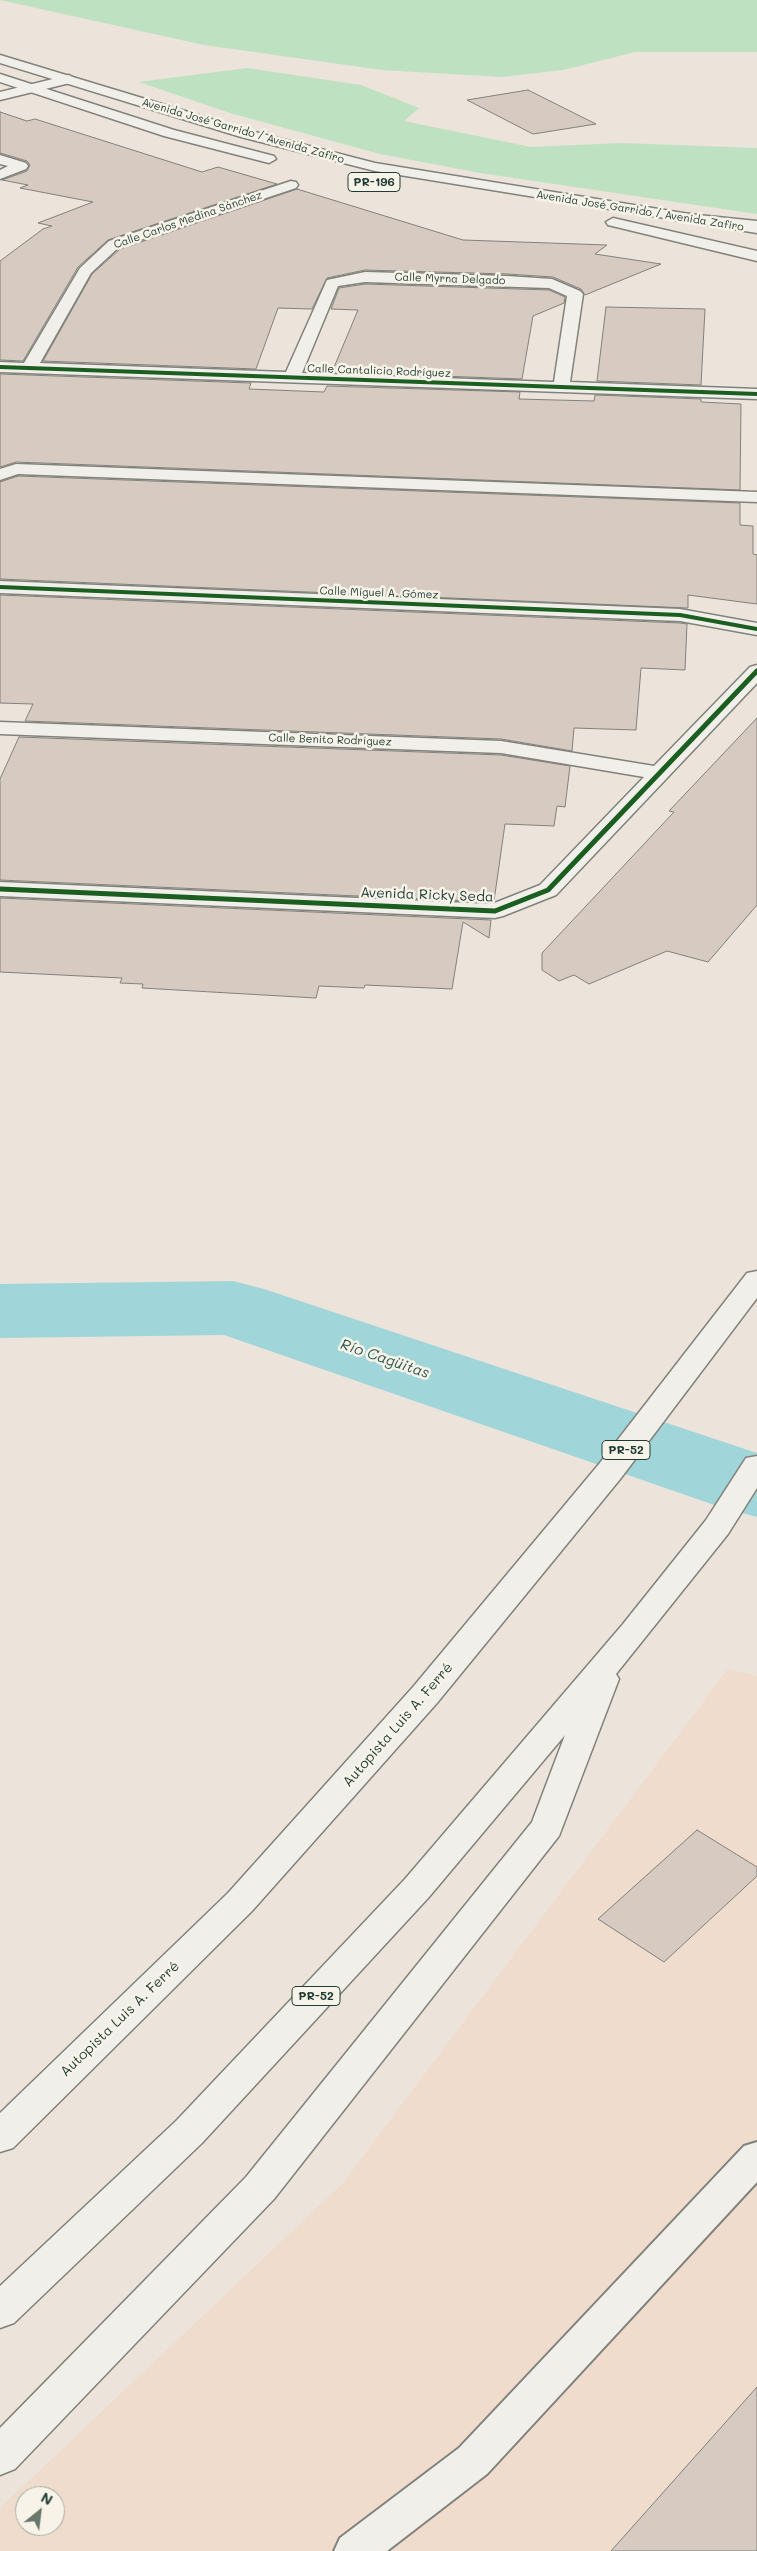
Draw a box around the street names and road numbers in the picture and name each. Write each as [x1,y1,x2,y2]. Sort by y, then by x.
street label: Avenida José Garrido / Avenida Zafiro [140,96,346,166]
road number: PR-196 [348,172,400,192]
street label: Calle Carlos Medina Sánchez [112,188,264,252]
street label: Avenida José Garrido / Avenida Zafiro [535,188,745,234]
street label: Calle Myrna Delgado [394,270,506,288]
street label: Calle Cantalicio Rodríguez [307,362,451,380]
street label: Calle Miguel A. Gómez [319,584,439,602]
street label: Calle Benito Rodríguez [268,731,392,749]
street label: Avenida Ricky Seda [360,884,494,906]
road number: PR-52 [602,1440,650,1460]
street label: Autopista Luis A. Ferré [339,1659,457,1791]
street label: Autopista Luis A. Ferré [57,1958,183,2080]
road number: PR-52 [292,1986,340,2005]

